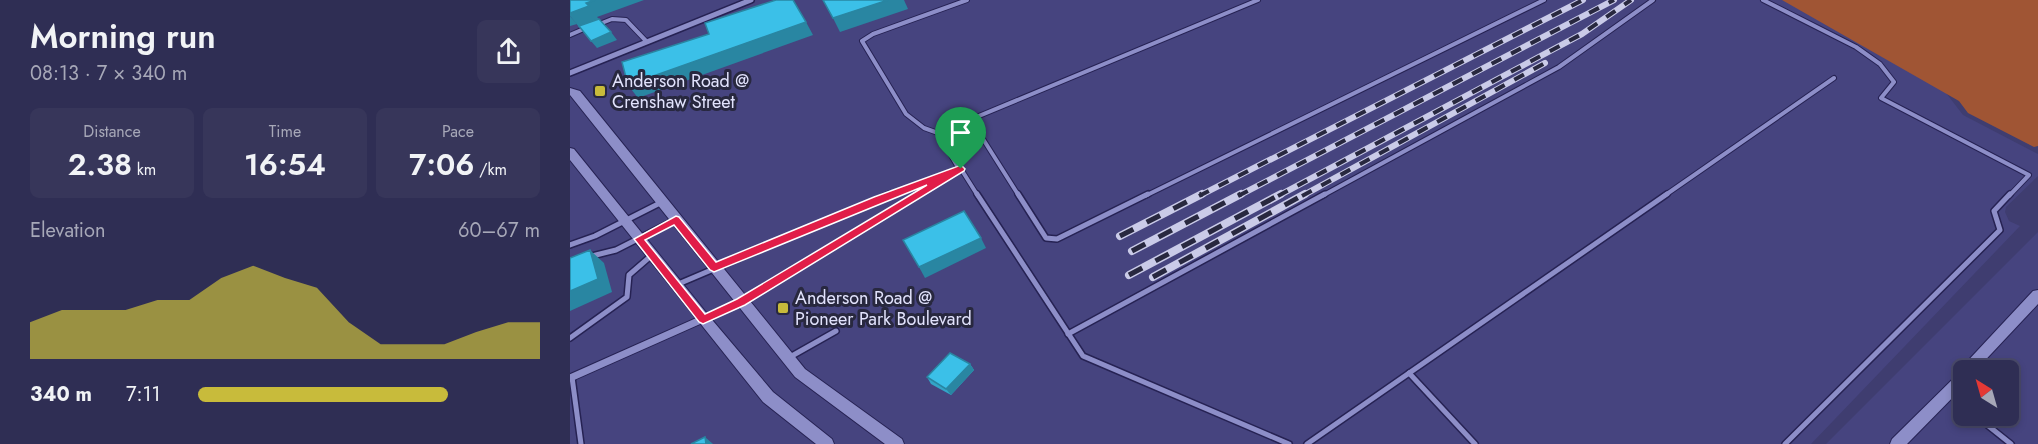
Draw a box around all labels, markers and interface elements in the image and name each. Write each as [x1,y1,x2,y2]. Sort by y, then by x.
text: Morning run [30,13,216,60]
button: share [477,20,540,83]
text: 08:13 · 7 × 340 m [30,59,187,88]
place label: Anderson Road @ Crenshaw Street [612,68,749,115]
marker: Anderson Road @ Crenshaw Street [593,84,607,98]
pin [935,107,986,169]
icon: arrive [944,116,977,149]
text: Distance [83,120,141,143]
text: Time [269,120,301,143]
text: Pace [442,120,474,143]
text: 2.38 [68,143,132,186]
text: 16:54 [244,143,326,186]
text: 7:06 [409,143,474,186]
text: km [132,158,156,181]
text: /km [474,158,507,181]
text: Elevation [30,216,105,245]
text: 60–67 m [458,216,540,245]
place label: Anderson Road @ Pioneer Park Boulevard [795,285,972,332]
marker: Anderson Road @ Pioneer Park Boulevard [776,301,790,315]
north arrow [1953,360,2019,426]
map controls [1953,360,2019,426]
text: 340 m [30,380,92,409]
text: 7:11 [126,380,161,409]

